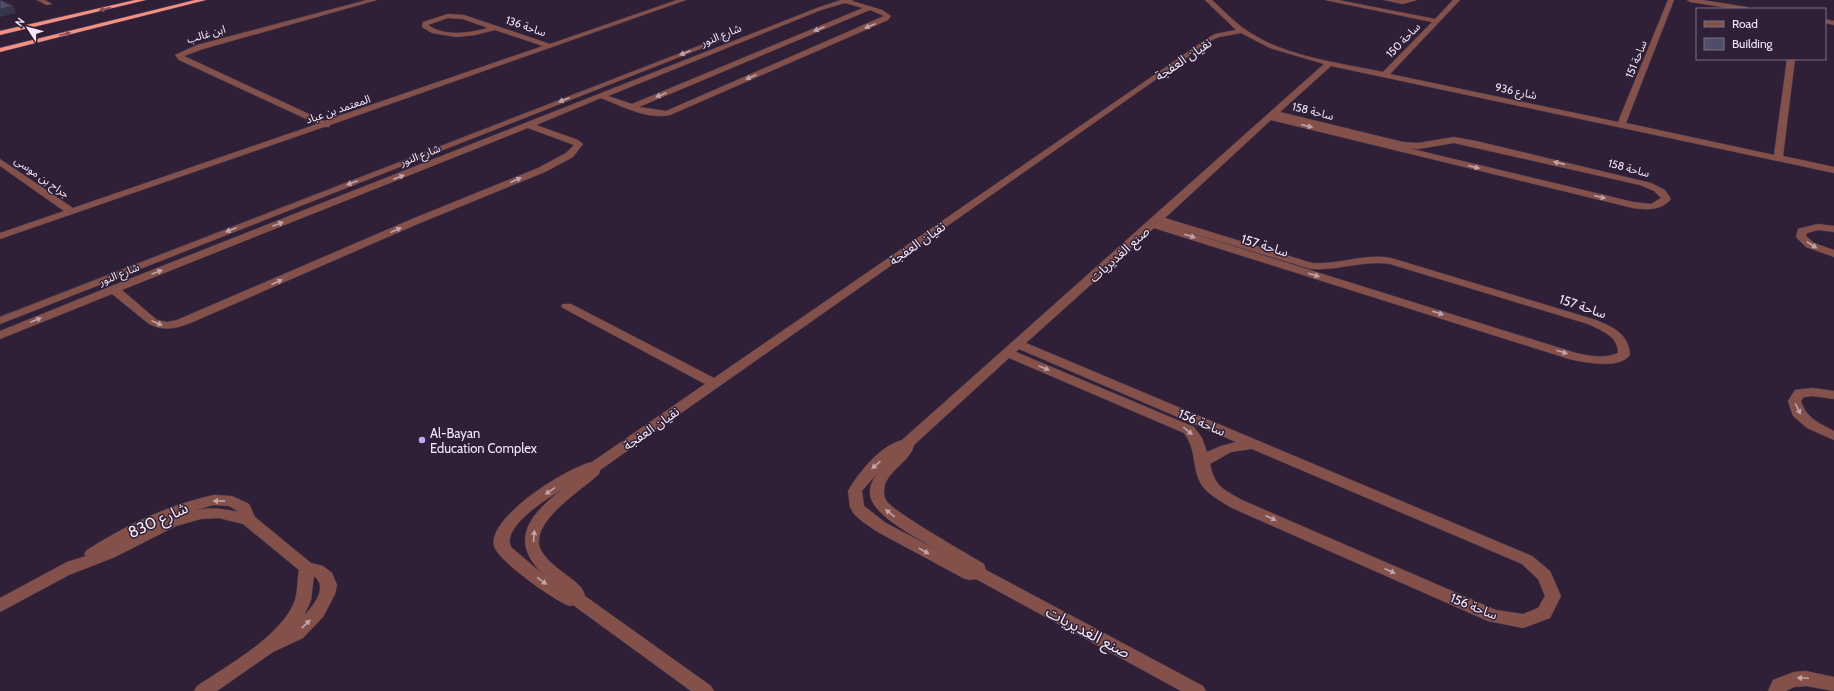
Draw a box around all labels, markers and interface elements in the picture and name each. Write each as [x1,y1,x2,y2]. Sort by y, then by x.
one-way arrow [99,6,111,12]
north arrow [8,8,48,48]
legend [1696,8,1826,60]
street label: ساحة 136 [504,13,548,40]
text: N [12,15,28,29]
text: Road [1732,16,1758,31]
street label: ساحة 150 [1383,19,1423,60]
street label: شارع النور [698,20,744,51]
street label: ابن غالب [185,22,227,46]
one-way arrow [865,23,876,29]
one-way arrow [813,26,825,32]
one-way arrow [59,31,71,37]
street label: نقيان العفجة [1152,34,1215,85]
text: Building [1732,36,1774,51]
street label: ساحة 151 [1622,38,1650,80]
one-way arrow [679,51,691,57]
one-way arrow [745,74,757,81]
street label: شارع 936 [1494,80,1539,103]
street label: المعتمد بن عباد [304,91,372,127]
one-way arrow [655,92,666,98]
one-way arrow [558,98,570,104]
street label: ساحة 158 [1291,99,1336,123]
one-way arrow [1300,124,1313,130]
street label: شارع النور [397,141,443,170]
street label: جراح بن موسى [11,153,73,202]
street label: ساحة 158 [1607,156,1652,180]
one-way arrow [1553,160,1565,166]
one-way arrow [1468,164,1480,170]
one-way arrow [393,173,405,179]
one-way arrow [511,177,522,183]
one-way arrow [345,181,357,187]
one-way arrow [1594,195,1606,201]
street label: نقيان العفجة [886,218,949,269]
one-way arrow [272,221,284,227]
street label: صنع الغديريات [1086,223,1155,287]
one-way arrow [391,227,402,233]
one-way arrow [224,228,236,234]
street label: ساحة 157 [1239,230,1291,260]
one-way arrow [1184,233,1196,239]
one-way arrow [1806,241,1818,248]
street label: شارع النور [96,259,142,290]
one-way arrow [151,269,162,275]
one-way arrow [1308,272,1320,278]
one-way arrow [272,278,284,284]
street label: ساحة 157 [1557,291,1609,321]
one-way arrow [1432,310,1444,316]
one-way arrow [30,317,42,323]
one-way arrow [151,321,163,327]
one-way arrow [1556,349,1568,355]
one-way arrow [1038,365,1049,371]
street label: نقيان العفجة [620,403,683,454]
one-way arrow [1795,403,1801,415]
street label: ساحة 156 [1176,405,1228,439]
place label: Al-Bayan Education Complex [430,425,538,456]
one-way arrow [1183,427,1194,436]
marker: Al-Bayan Education Complex [417,435,427,445]
one-way arrow [871,461,881,470]
one-way arrow [545,487,555,495]
street label: شارع 830 [125,498,192,545]
one-way arrow [212,498,225,504]
one-way arrow [885,508,896,517]
one-way arrow [1265,516,1277,522]
one-way arrow [530,530,537,542]
one-way arrow [918,547,930,554]
one-way arrow [1384,568,1396,574]
one-way arrow [537,577,547,585]
street label: ساحة 156 [1448,589,1500,623]
street label: صنع الغديريات [1041,602,1133,665]
one-way arrow [301,619,311,629]
one-way arrow [1797,675,1809,682]

